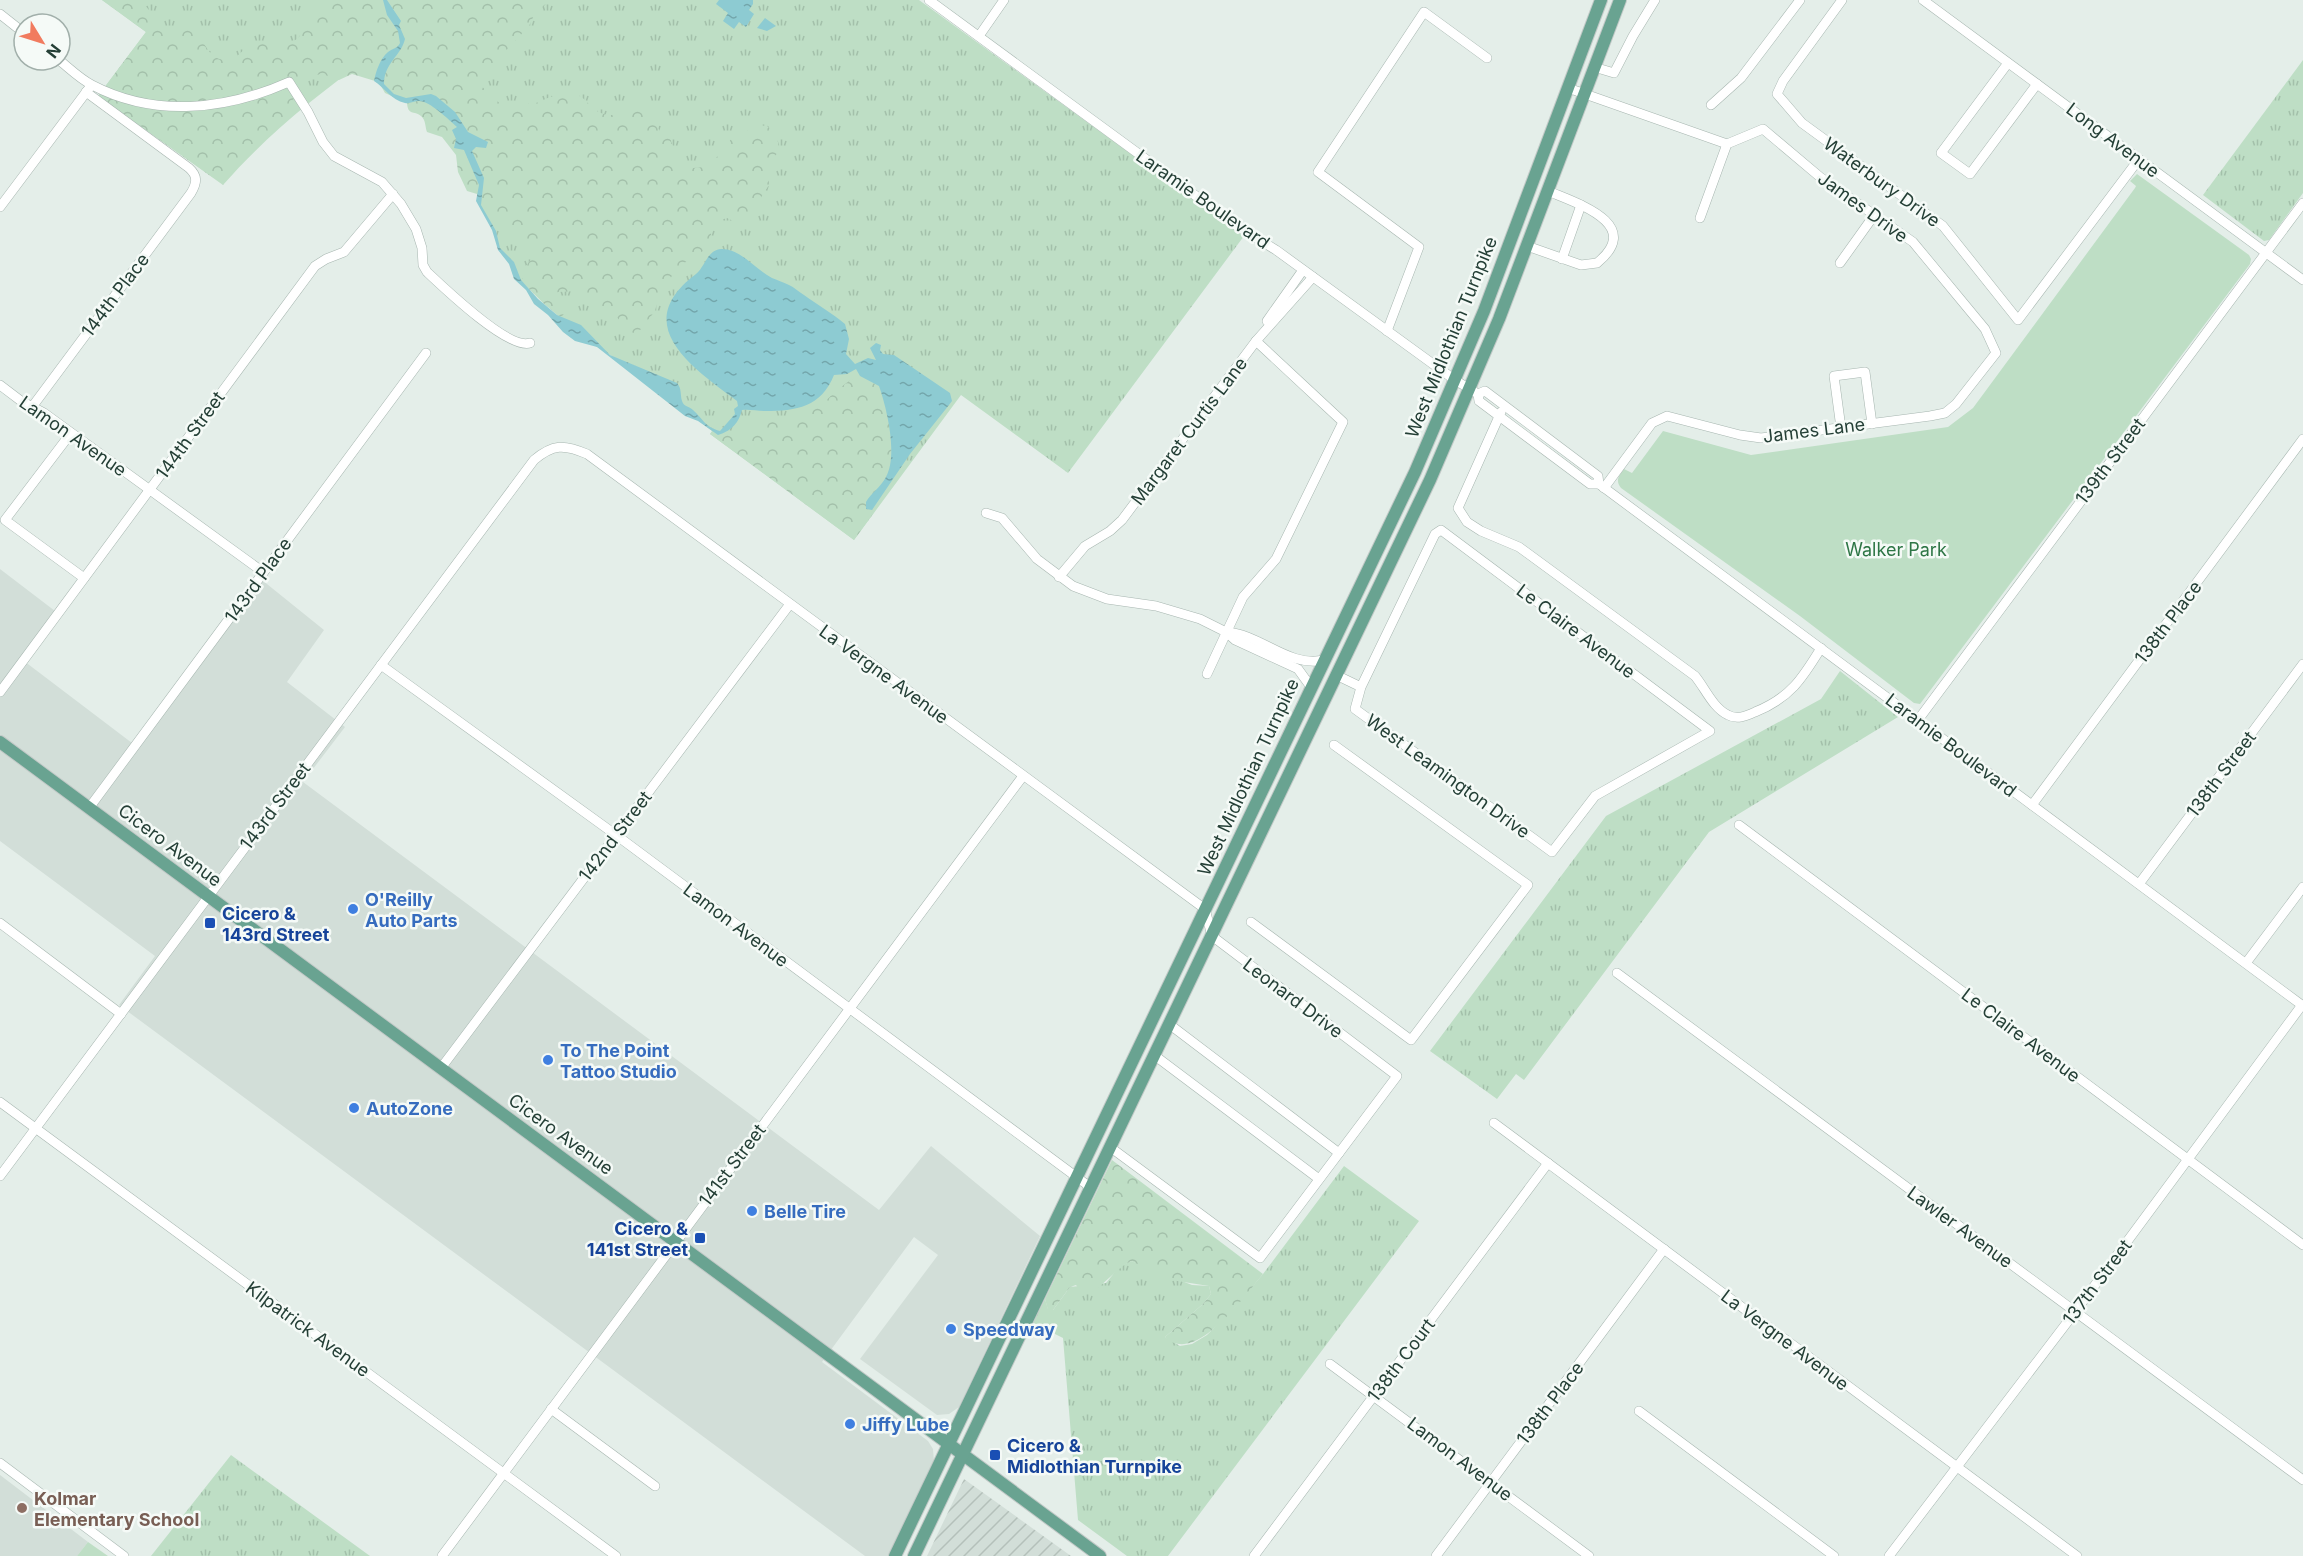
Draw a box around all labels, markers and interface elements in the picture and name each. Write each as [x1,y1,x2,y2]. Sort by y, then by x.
north arrow [12,12,72,72]
text: N [42,40,65,62]
street label: Long Avenue [2062,98,2164,182]
street label: Waterbury Drive [1820,133,1944,231]
street label: Laramie Boulevard [1132,145,1274,253]
street label: James Drive [1814,167,1912,247]
street label: West Midlothian Turnpike [1401,233,1501,441]
street label: 144th Place [77,249,153,341]
street label: Margaret Curtis Lane [1127,353,1251,509]
street label: 144th Street [151,387,229,483]
street label: Lamon Avenue [15,391,131,481]
street label: James Lane [1762,413,1866,447]
street label: 139th Street [2071,414,2149,508]
street label: 143rd Place [220,534,296,626]
park label: Walker Park [1845,539,1947,560]
street label: 138th Place [2130,577,2206,667]
street label: Le Claire Avenue [1513,580,1639,682]
street label: La Vergne Avenue [815,620,953,728]
street label: West Midlothian Turnpike [1193,675,1303,879]
street label: Laramie Boulevard [1882,689,2020,801]
street label: West Leamington Drive [1362,709,1534,843]
street label: 138th Street [2182,727,2260,821]
street label: 143rd Street [235,758,315,854]
street label: 142nd Street [574,787,656,885]
street label: Cicero Avenue [114,799,226,891]
street label: Lamon Avenue [679,879,793,971]
place label: O'Reilly Auto Parts [365,889,457,931]
marker: O'Reilly Auto Parts [346,902,360,916]
place label: Cicero & 143rd Street [222,903,330,945]
marker: Cicero & 143rd Street [203,916,217,930]
street label: Leonard Drive [1239,954,1347,1042]
street label: Le Claire Avenue [1958,984,2084,1086]
place label: To The Point Tattoo Studio [560,1040,677,1082]
marker: To The Point Tattoo Studio [541,1053,555,1067]
street label: Cicero Avenue [505,1089,617,1179]
place label: AutoZone [366,1098,453,1119]
marker: AutoZone [347,1101,361,1115]
street label: 141st Street [694,1120,770,1210]
street label: Lawler Avenue [1903,1182,2017,1272]
place label: Belle Tire [764,1201,846,1222]
marker: Belle Tire [745,1204,759,1218]
place label: Cicero & 141st Street [587,1218,688,1260]
marker: Cicero & 141st Street [693,1231,707,1245]
street label: 137th Street [2058,1235,2136,1329]
street label: Kilpatrick Avenue [242,1277,374,1381]
street label: La Vergne Avenue [1717,1285,1853,1395]
street label: 138th Court [1363,1314,1439,1406]
place label: Speedway [963,1319,1055,1340]
marker: Speedway [944,1322,958,1336]
street label: 138th Place [1512,1358,1588,1448]
street label: Lamon Avenue [1403,1413,1517,1505]
place label: Jiffy Lube [862,1414,950,1435]
marker: Jiffy Lube [843,1417,857,1431]
place label: Cicero & Midlothian Turnpike [1007,1435,1182,1477]
marker: Cicero & Midlothian Turnpike [988,1448,1002,1462]
place label: Kolmar Elementary School [34,1488,199,1530]
marker: Kolmar Elementary School [15,1501,29,1515]

